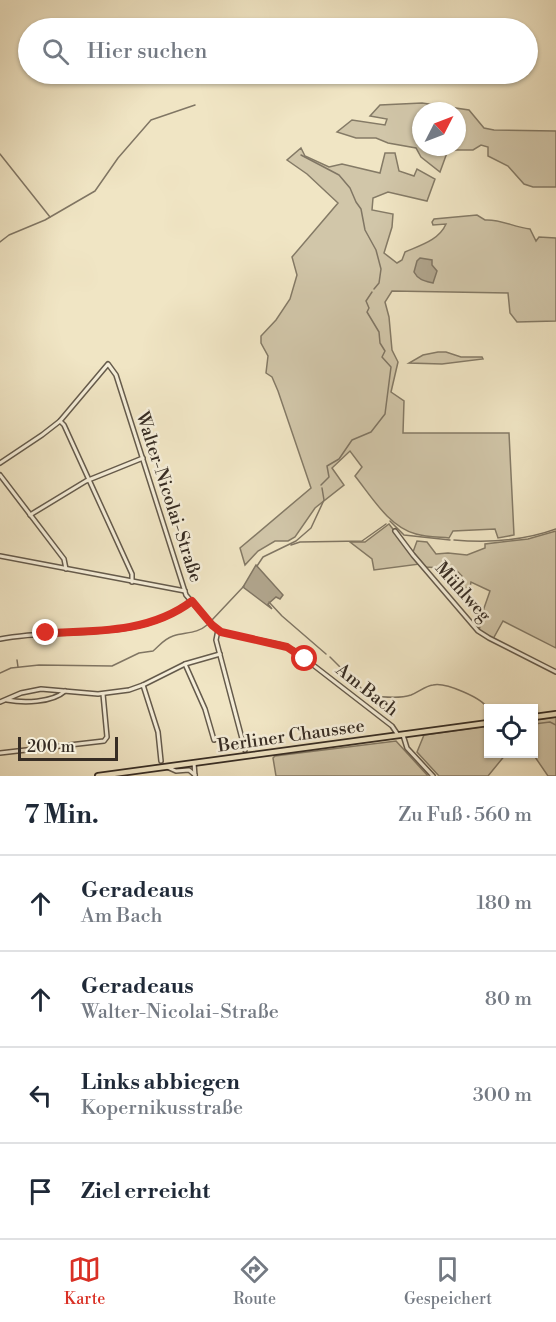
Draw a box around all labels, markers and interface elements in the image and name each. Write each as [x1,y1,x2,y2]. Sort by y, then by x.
search box [18,18,538,84]
icon: search [39,35,72,68]
text: Hier suchen [87,38,207,65]
north arrow [412,102,466,156]
street label: Walter-Nicolai-Straße [130,408,207,585]
street label: Mühlweg [430,557,496,627]
route end [32,619,58,645]
route start [291,645,317,671]
street label: Am Bach [330,658,403,722]
map controls [484,704,538,758]
button: locate [484,704,538,758]
street label: Berliner Chaussee [215,714,366,758]
scale bar [18,734,118,762]
text: 200 m [27,737,75,757]
text: 7 Min. [24,799,99,831]
text: Zu Fuß · 560 m [398,803,532,828]
text: Geradeaus [81,877,194,904]
icon: ahead [24,887,57,920]
text: 180 m [477,891,532,916]
text: Am Bach [81,904,162,929]
text: Geradeaus [81,973,194,1000]
icon: ahead [24,983,57,1016]
text: 80 m [485,987,532,1012]
text: Walter-Nicolai-Straße [81,1000,279,1025]
text: Links abbiegen [81,1069,240,1096]
icon: left [24,1079,57,1112]
text: 300 m [473,1083,532,1108]
text: Kopernikusstraße [81,1096,243,1121]
icon: arrive [24,1175,57,1208]
text: Ziel erreicht [81,1178,210,1205]
tab: Karte [64,1253,105,1309]
tab: Route [233,1253,276,1309]
tab: Gespeichert [404,1253,492,1309]

